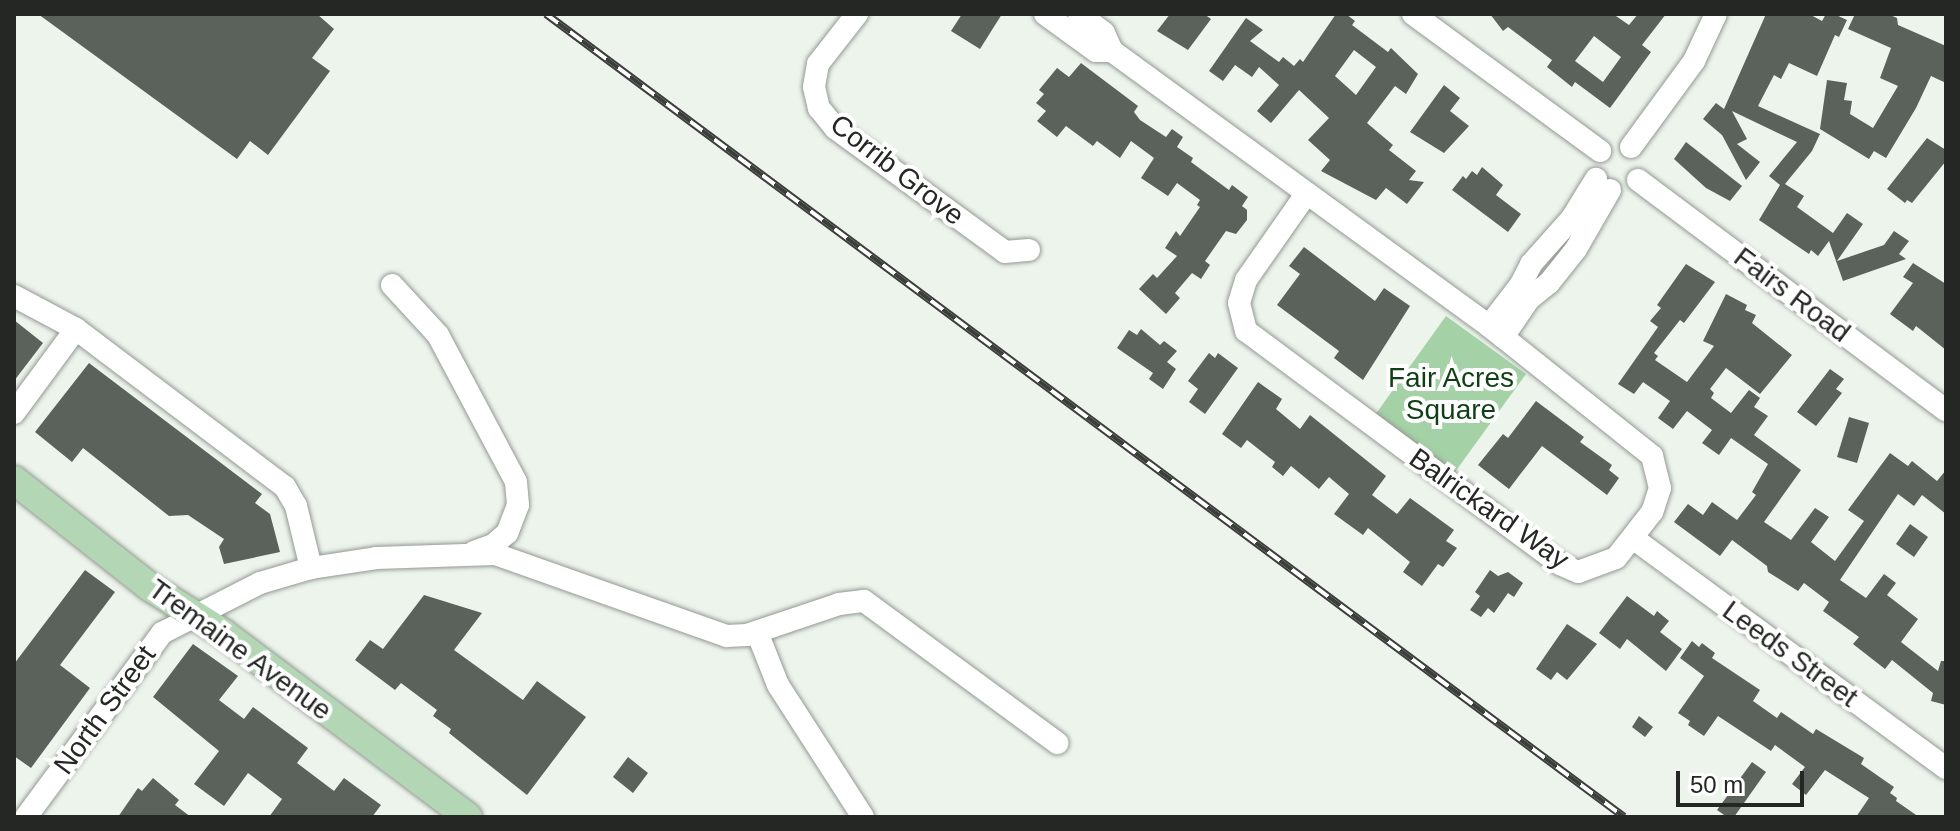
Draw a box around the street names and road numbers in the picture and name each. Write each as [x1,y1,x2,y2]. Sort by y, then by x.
street label: Corrib Grove [824,107,970,233]
street label: Fairs Road [1727,240,1857,350]
street label: Balrickard Way [1403,442,1575,576]
street label: Tremaine Avenue [141,572,339,728]
street label: Leeds Street [1716,594,1864,714]
street label: North Street [47,639,163,781]

